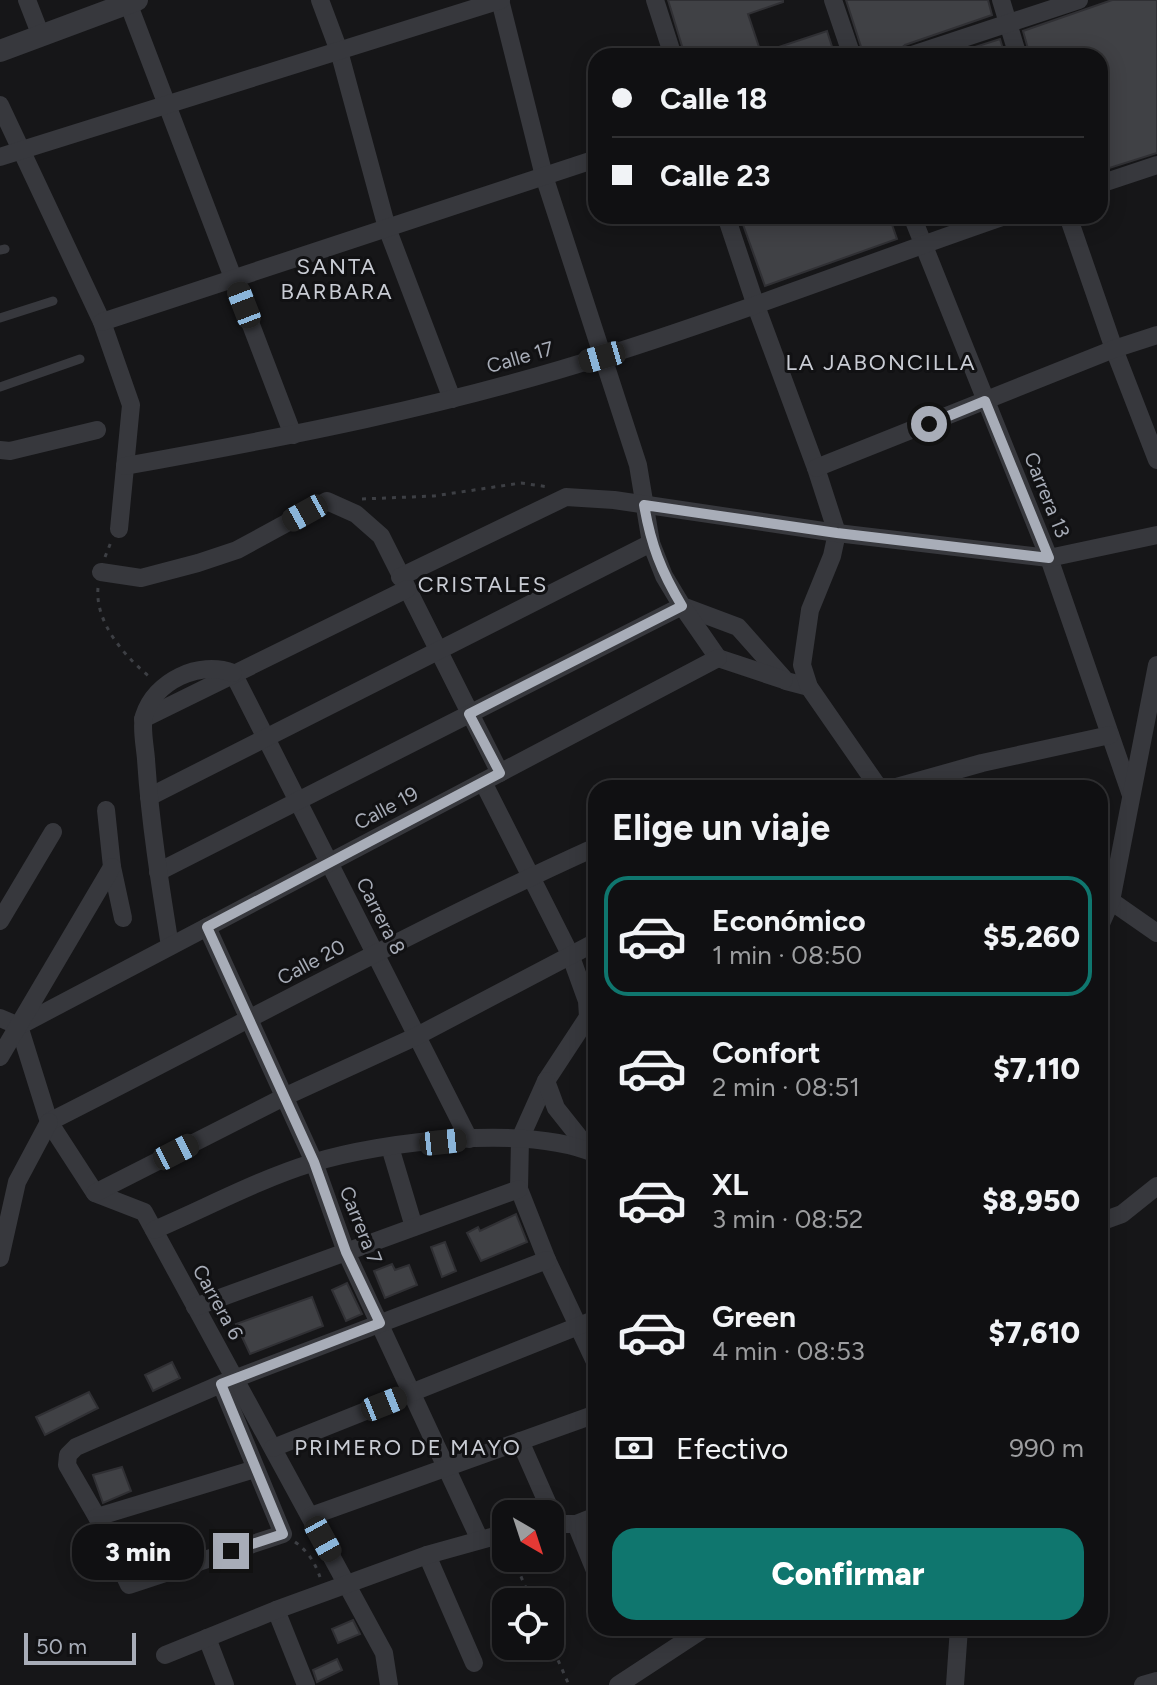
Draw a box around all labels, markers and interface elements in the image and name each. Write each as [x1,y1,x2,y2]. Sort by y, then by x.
text: Calle 18 [660,80,767,117]
text: Calle 23 [660,157,770,194]
district label: SANTA BARBARA [280,253,394,305]
car [224,278,264,332]
street label: Calle 17 [484,336,556,378]
car [576,339,628,375]
district label: LA JABONCILLA [785,349,977,376]
route start [911,406,947,442]
street label: Carrera 13 [1019,449,1075,541]
car [278,491,332,535]
district label: CRISTALES [418,571,548,598]
street label: Calle 19 [350,781,422,835]
text: Elige un viaje [612,806,830,849]
street label: Carrera 8 [351,873,411,959]
icon: car [616,900,688,972]
text: Económico [712,902,866,939]
text: $5,260 [983,918,1080,955]
street label: Calle 20 [273,934,349,990]
text: 1 min · 08:50 [712,939,862,971]
icon: car [616,1032,688,1104]
text: Confort [712,1034,821,1071]
text: $7,110 [993,1050,1080,1087]
text: 2 min · 08:51 [712,1071,860,1103]
car [418,1128,468,1156]
car [149,1130,203,1174]
icon: car [616,1164,688,1236]
text: XL [712,1166,748,1203]
text: $8,950 [982,1182,1080,1219]
street label: Carrera 7 [335,1183,388,1268]
text: 3 min · 08:52 [712,1203,863,1235]
street label: Carrera 6 [188,1260,248,1344]
icon: car [616,1296,688,1368]
text: Green [712,1298,796,1335]
text: $7,610 [989,1314,1080,1351]
text: 4 min · 08:53 [712,1335,865,1367]
car [357,1384,411,1424]
icon: cash [612,1426,656,1470]
text: Efectivo [676,1430,788,1467]
text: 990 m [1009,1432,1084,1464]
district label: PRIMERO DE MAYO [294,1434,522,1461]
north arrow [492,1500,564,1572]
map controls [492,1500,564,1660]
car [301,1512,345,1566]
callout: 3 min [71,1523,203,1579]
button: Confirmar [612,1528,1084,1620]
route end [213,1533,249,1569]
text: 3 min [105,1536,171,1568]
button: locate [492,1588,564,1660]
scale bar [24,1629,136,1665]
text: 50 m [36,1633,87,1660]

